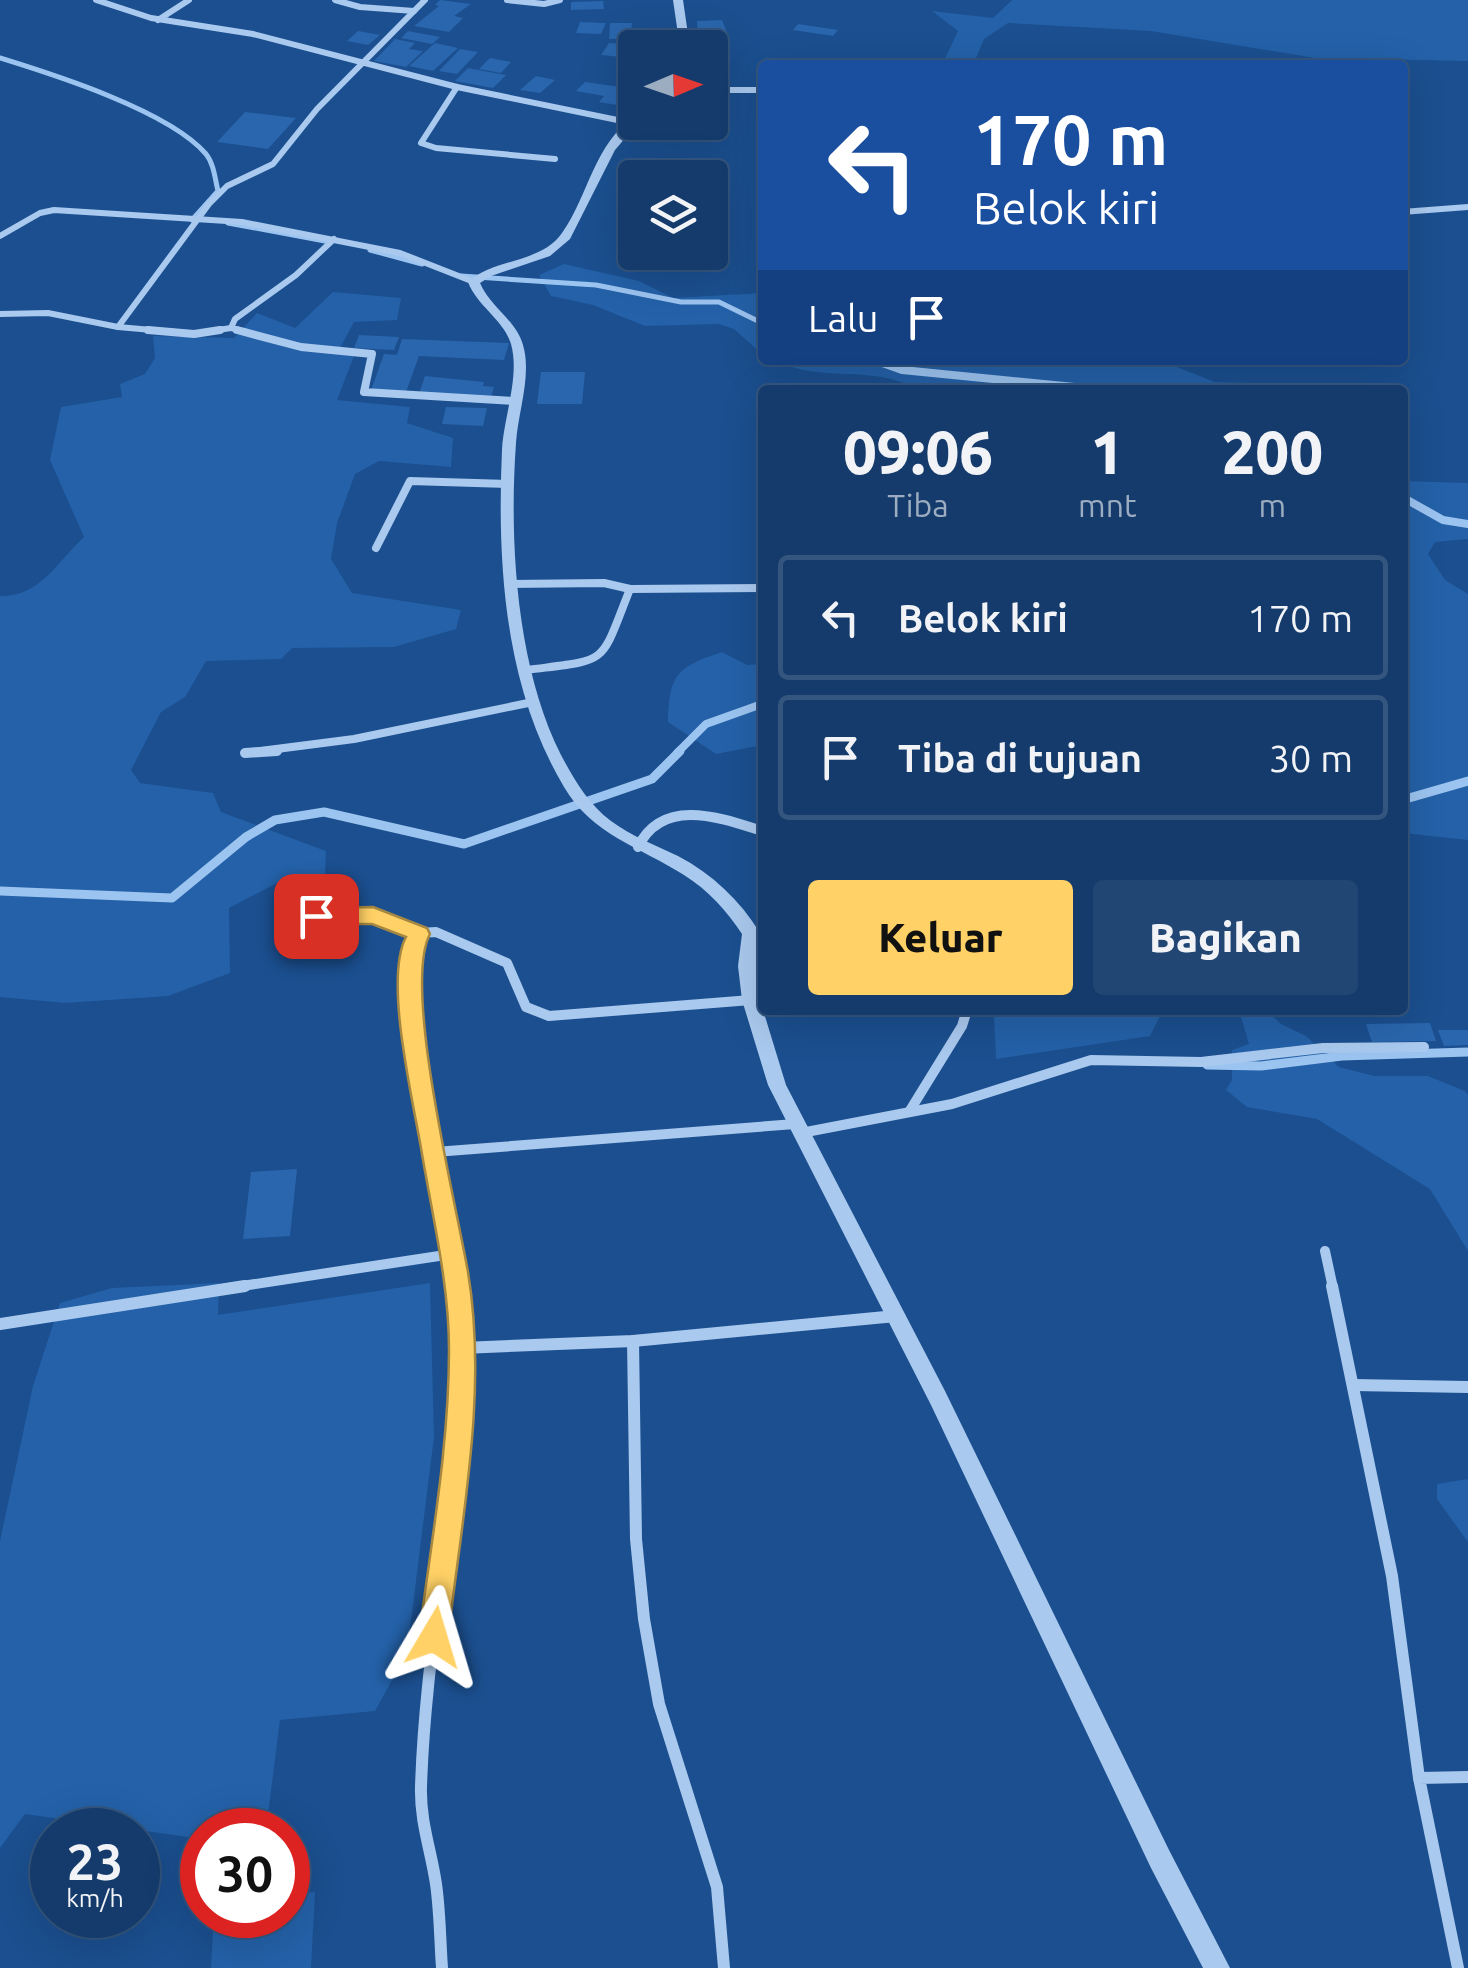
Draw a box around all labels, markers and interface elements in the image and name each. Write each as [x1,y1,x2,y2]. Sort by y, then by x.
north arrow [618,30,728,140]
map controls [618,30,728,270]
icon: left [808,100,938,230]
text: 170 m [973,100,1168,178]
button: layers [618,160,728,270]
text: Belok kiri [973,182,1159,233]
icon: arrive [899,290,954,345]
text: Lalu [808,297,879,339]
text: 09:06 [843,418,993,485]
text: 1 [1090,418,1124,485]
text: 200 [1222,418,1323,485]
text: Tiba [887,487,949,523]
text: mnt [1078,487,1137,523]
text: m [1258,487,1286,523]
icon: left [813,590,868,645]
text: Belok kiri [898,597,1068,639]
text: 170 m [1247,597,1353,639]
icon: arrive [813,730,868,785]
text: Tiba di tujuan [898,737,1142,779]
text: 30 m [1269,737,1353,779]
pin [274,874,359,959]
button: Keluar [808,880,1073,995]
button: Bagikan [1093,880,1358,995]
icon: arrive [289,889,344,944]
position arrow [382,1585,486,1689]
speed limit sign: 30 [180,1808,310,1938]
text: 23 [67,1833,123,1889]
text: km/h [66,1884,124,1912]

